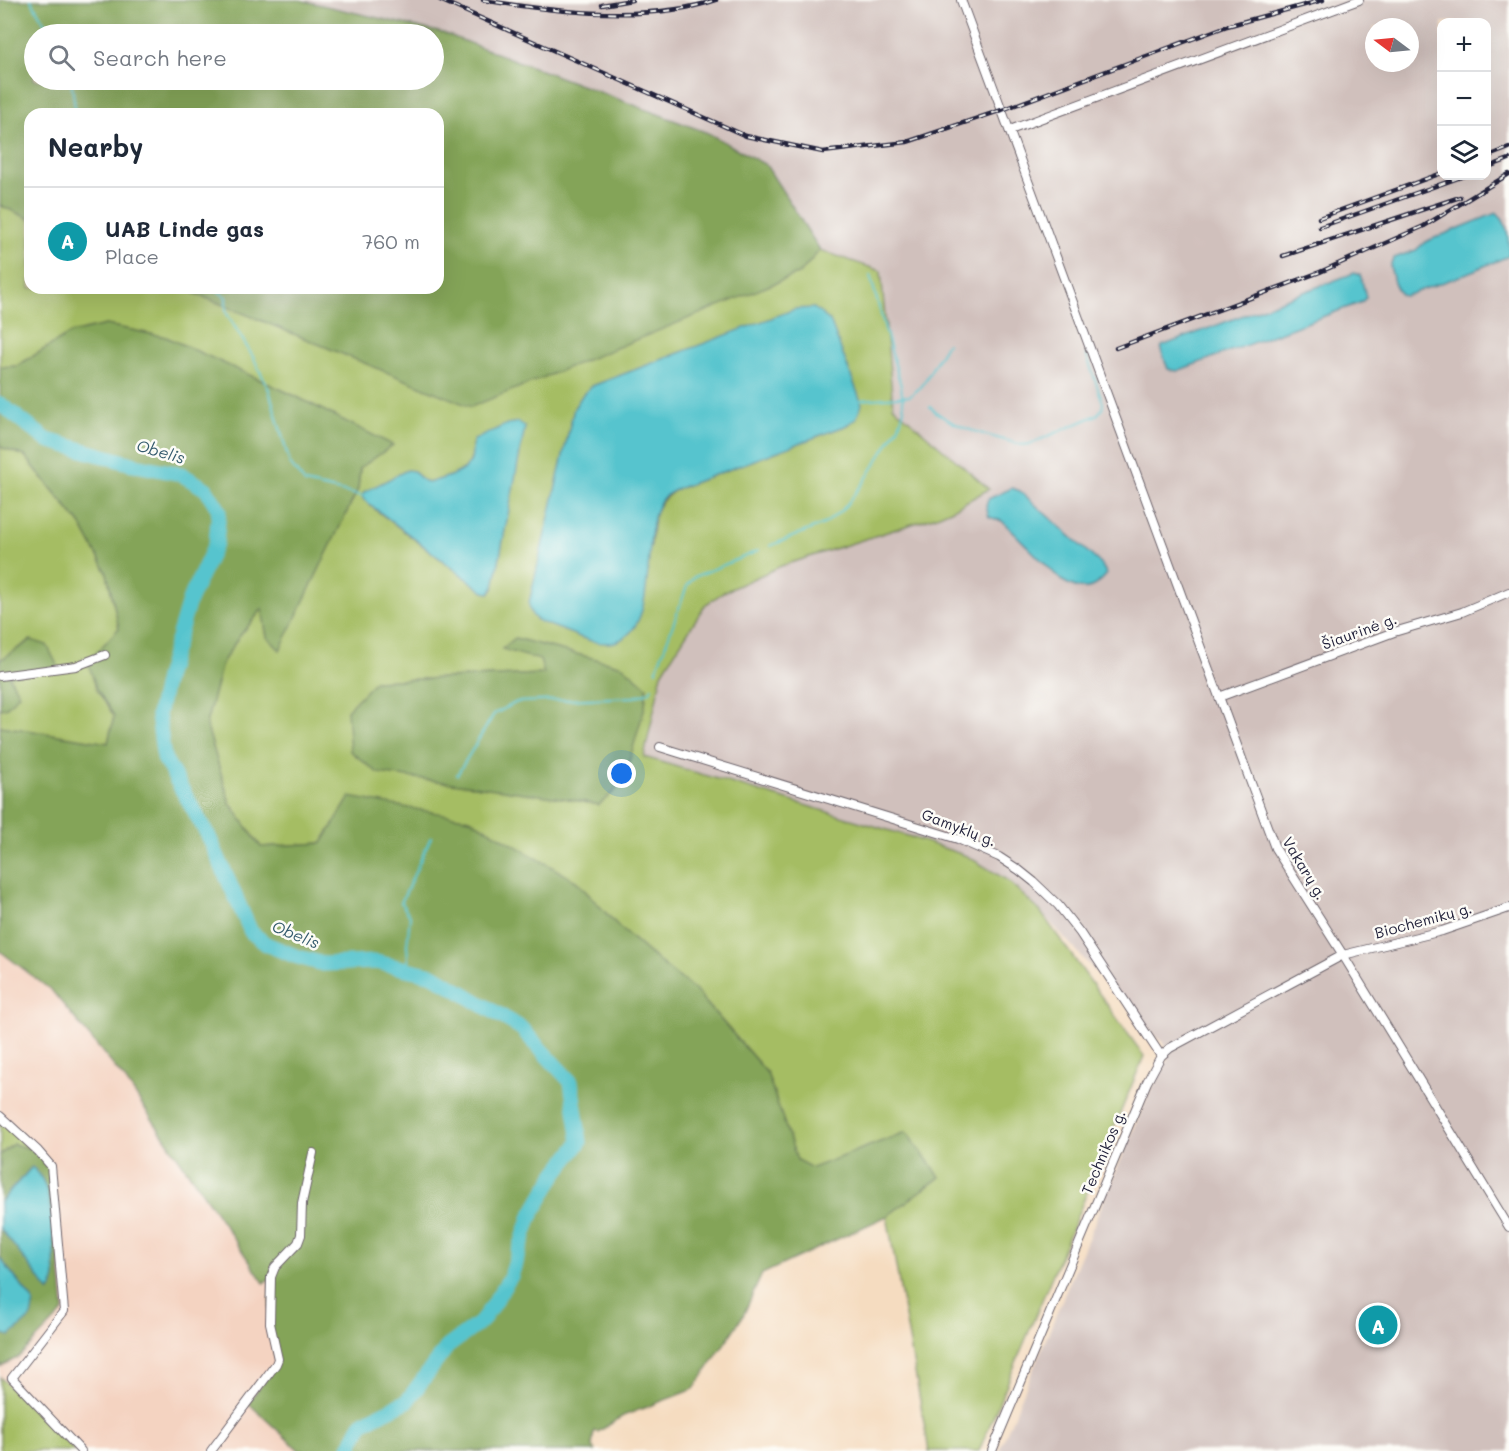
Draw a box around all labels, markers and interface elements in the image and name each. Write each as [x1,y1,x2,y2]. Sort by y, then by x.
north arrow [1365,18,1419,72]
map controls [1437,18,1491,180]
button: + [1437,18,1491,72]
search box [24,24,444,90]
icon: search [45,41,78,74]
text: Search here [93,43,227,72]
button: − [1437,72,1491,126]
button: layers [1437,126,1491,180]
text: Nearby [48,130,143,164]
text: UAB Linde gas [105,214,264,243]
text: A [61,228,74,254]
text: 760 m [362,228,420,254]
text: Place [105,243,159,269]
water label: Obelis [134,434,188,468]
street label: Šiaurinė g. [1319,608,1399,654]
your location [607,759,636,788]
street label: Gamyklų g. [919,804,999,850]
street label: Vakarų g. [1278,833,1332,903]
street label: Biochemikų g. [1372,897,1474,943]
water label: Obelis [269,915,323,953]
street label: Technikos g. [1076,1107,1130,1197]
pin: A [1358,1302,1398,1348]

